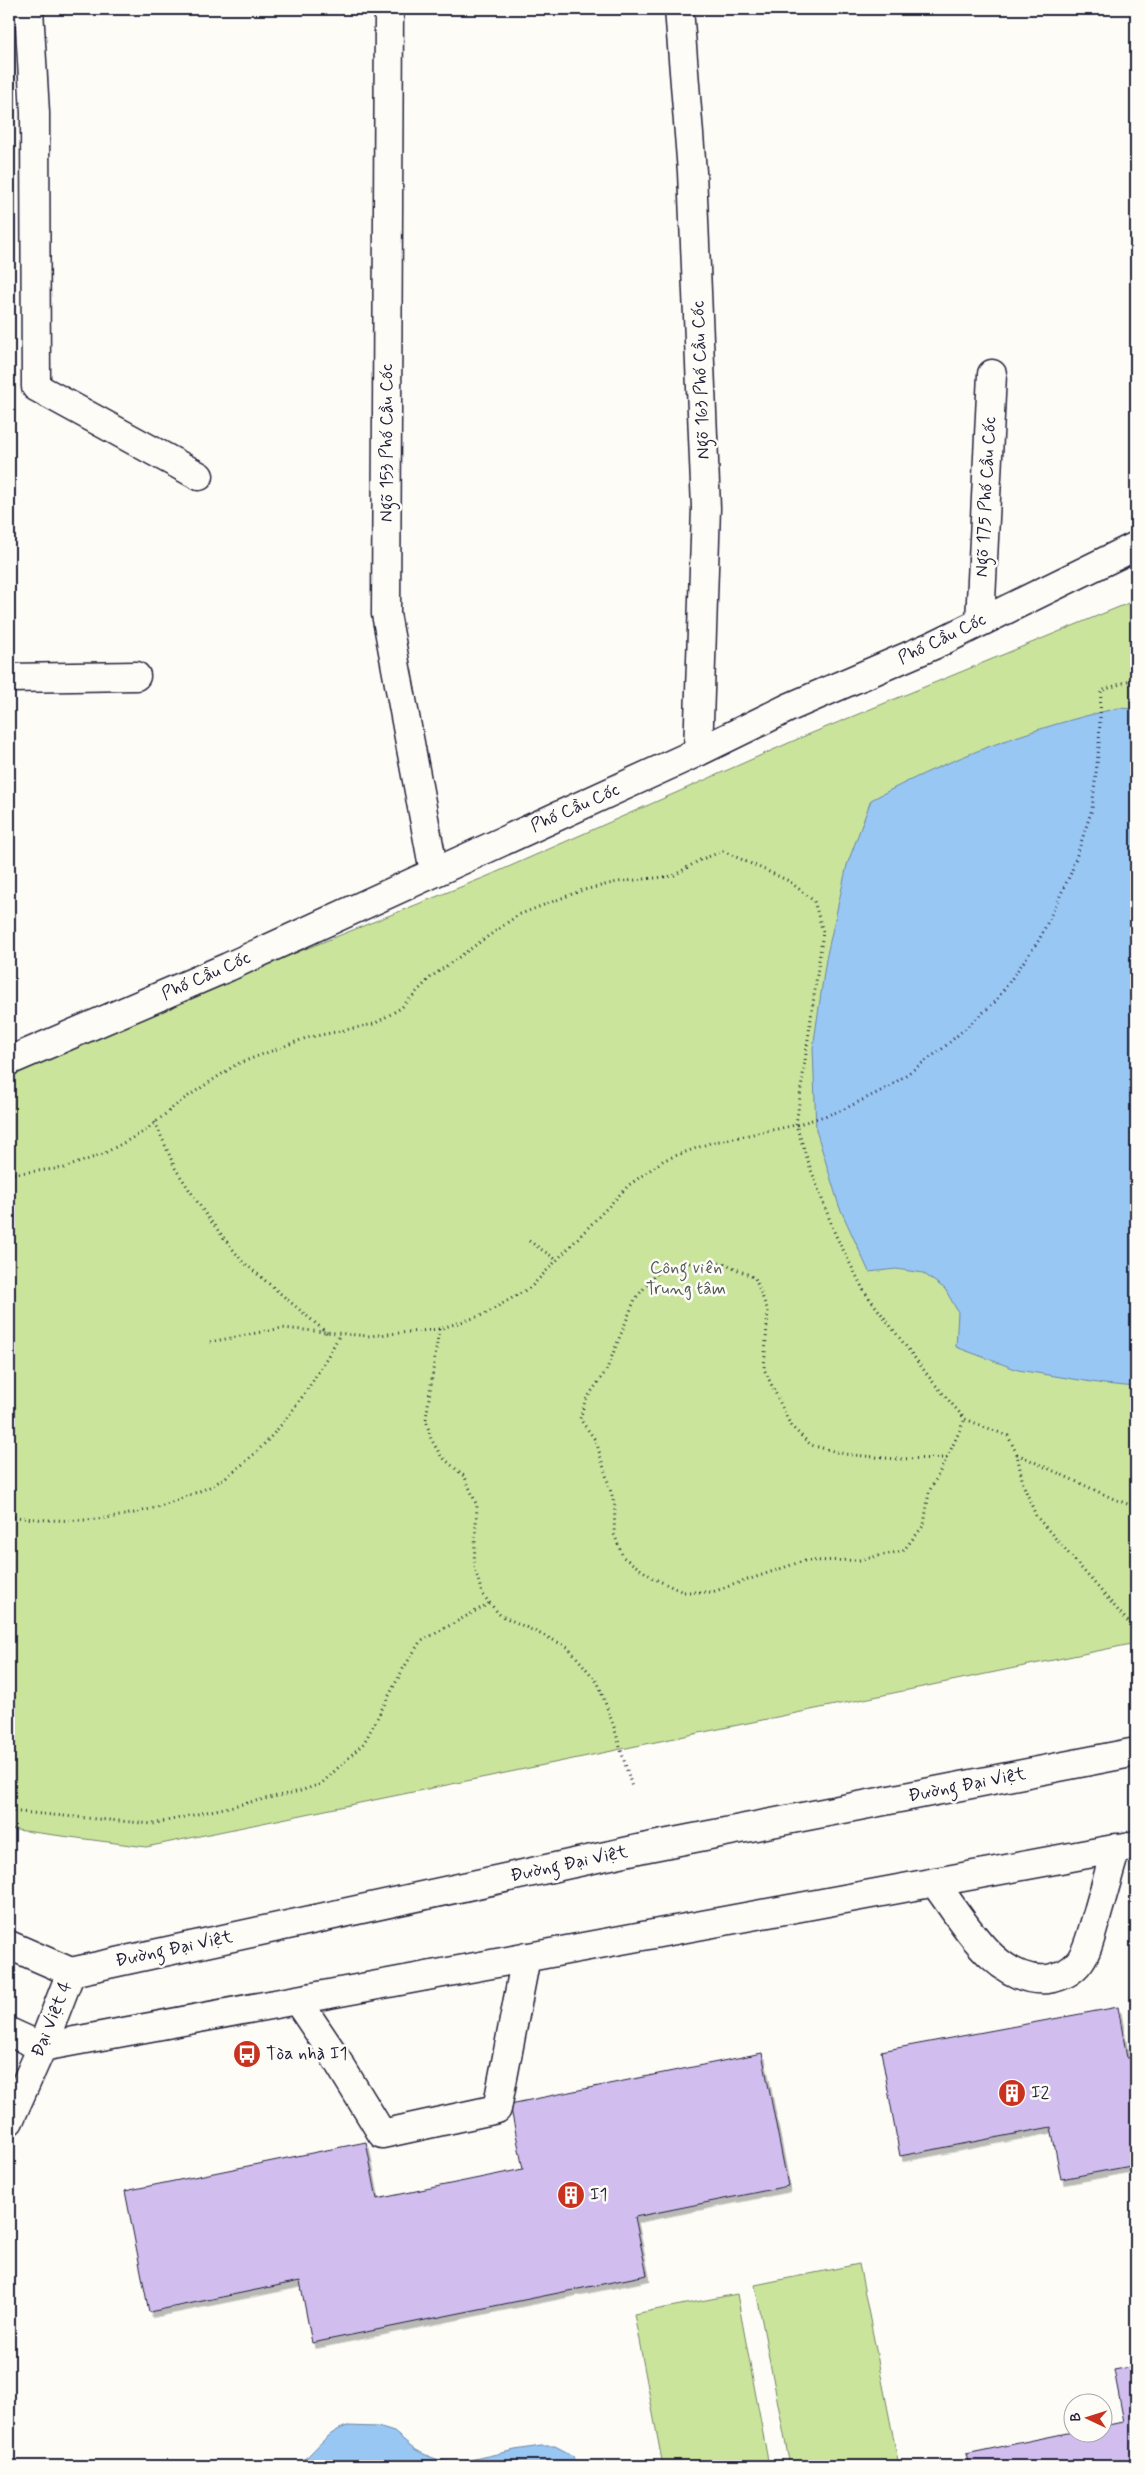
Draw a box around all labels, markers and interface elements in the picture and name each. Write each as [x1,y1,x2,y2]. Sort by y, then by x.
street label: Ngõ 163 Phố Cầu Cốc [686,300,718,460]
street label: Ngõ 153 Phố Cầu Cốc [375,364,401,522]
street label: Ngõ 175 Phố Cầu Cốc [970,416,1004,578]
street label: Phố Cầu Cốc [894,607,990,671]
street label: Phố Cầu Cốc [527,778,623,838]
street label: Phố Cầu Cốc [158,946,254,1006]
park label: Công viên Trung tâm [646,1256,726,1301]
street label: Đường Đại Việt [906,1762,1029,1810]
street label: Đường Đại Việt [508,1840,631,1890]
street label: Đường Đại Việt [113,1925,236,1975]
street label: Đại Việt 4 [26,1977,78,2061]
bus stop icon: Tòa nhà I1 [232,2039,262,2069]
place label: Tòa nhà I1 [266,2042,348,2066]
building icon: I2 [997,2078,1027,2108]
place label: I2 [1031,2081,1049,2105]
building icon: I1 [556,2180,586,2210]
place label: I1 [590,2183,608,2207]
north arrow [1062,2392,1112,2442]
text: B [1067,2412,1085,2422]

